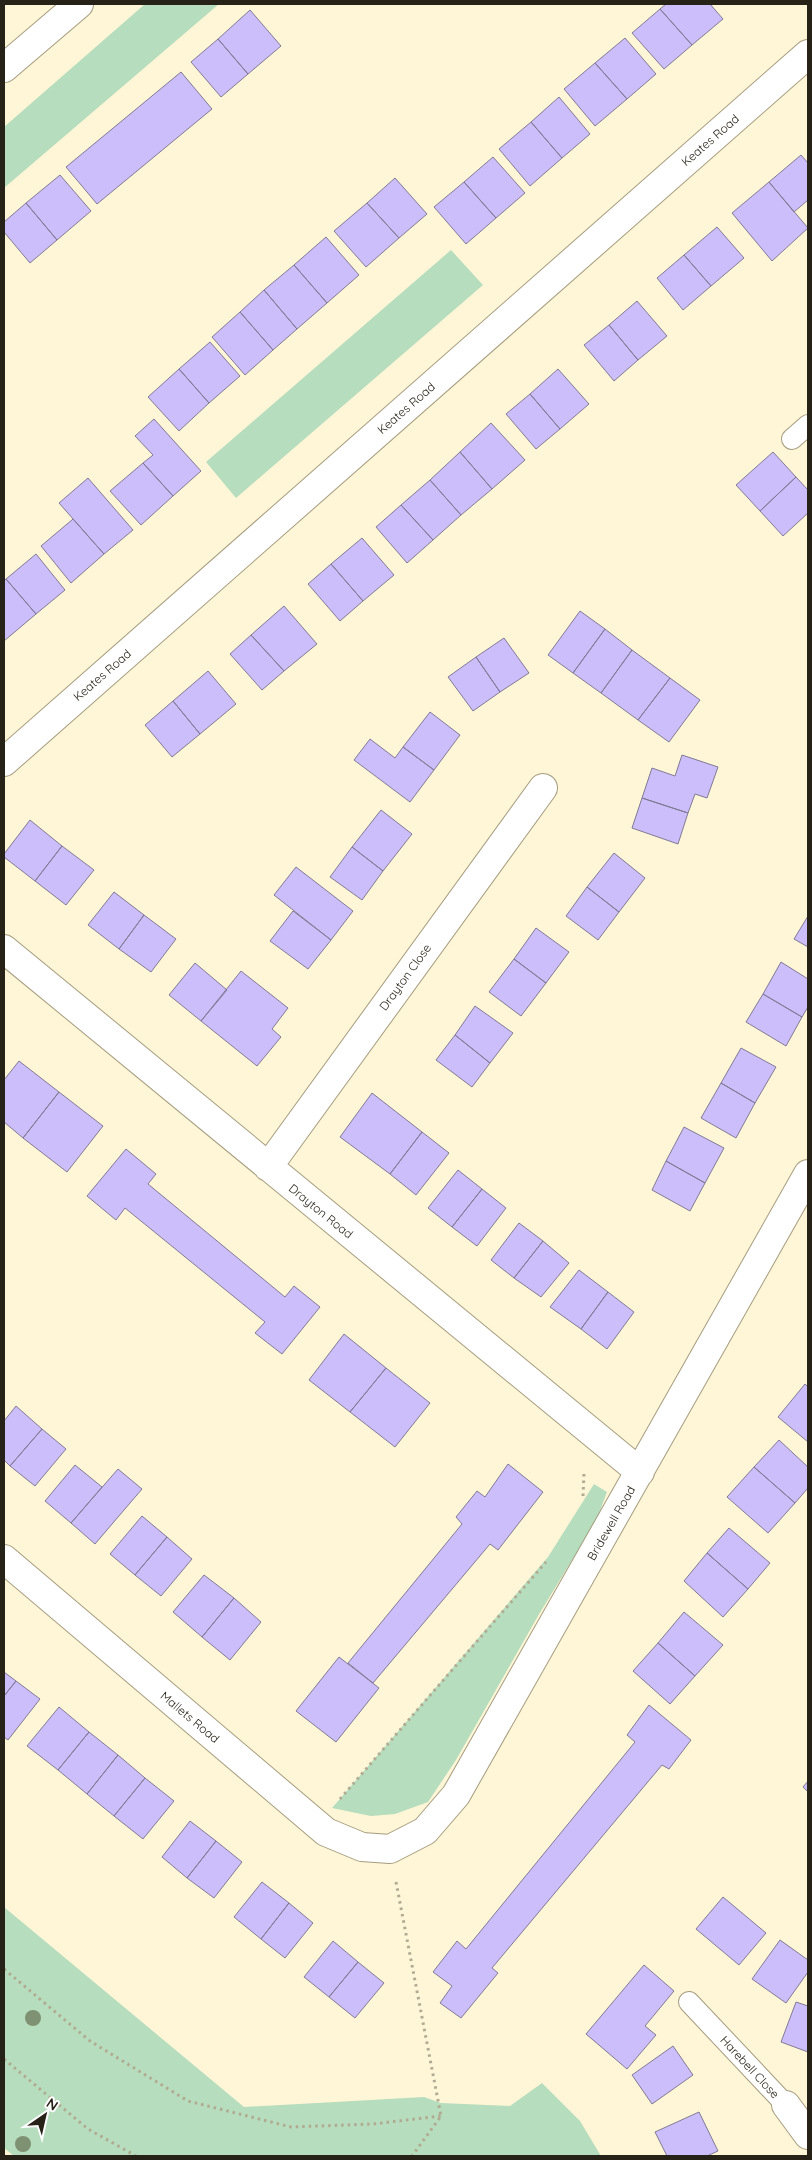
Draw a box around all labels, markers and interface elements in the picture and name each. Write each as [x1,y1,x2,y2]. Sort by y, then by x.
street label: Keates Road [678,111,742,169]
street label: Keates Road [374,379,438,437]
street label: Keates Road [70,646,134,704]
street label: Drayton Close [376,941,434,1013]
street label: Drayton Road [286,1180,356,1242]
street label: Bridewell Road [584,1483,638,1563]
street label: Mallets Road [157,1688,223,1746]
street label: Harebell Close [717,2033,783,2102]
north arrow [20,2090,70,2140]
text: N [43,2094,62,2115]

